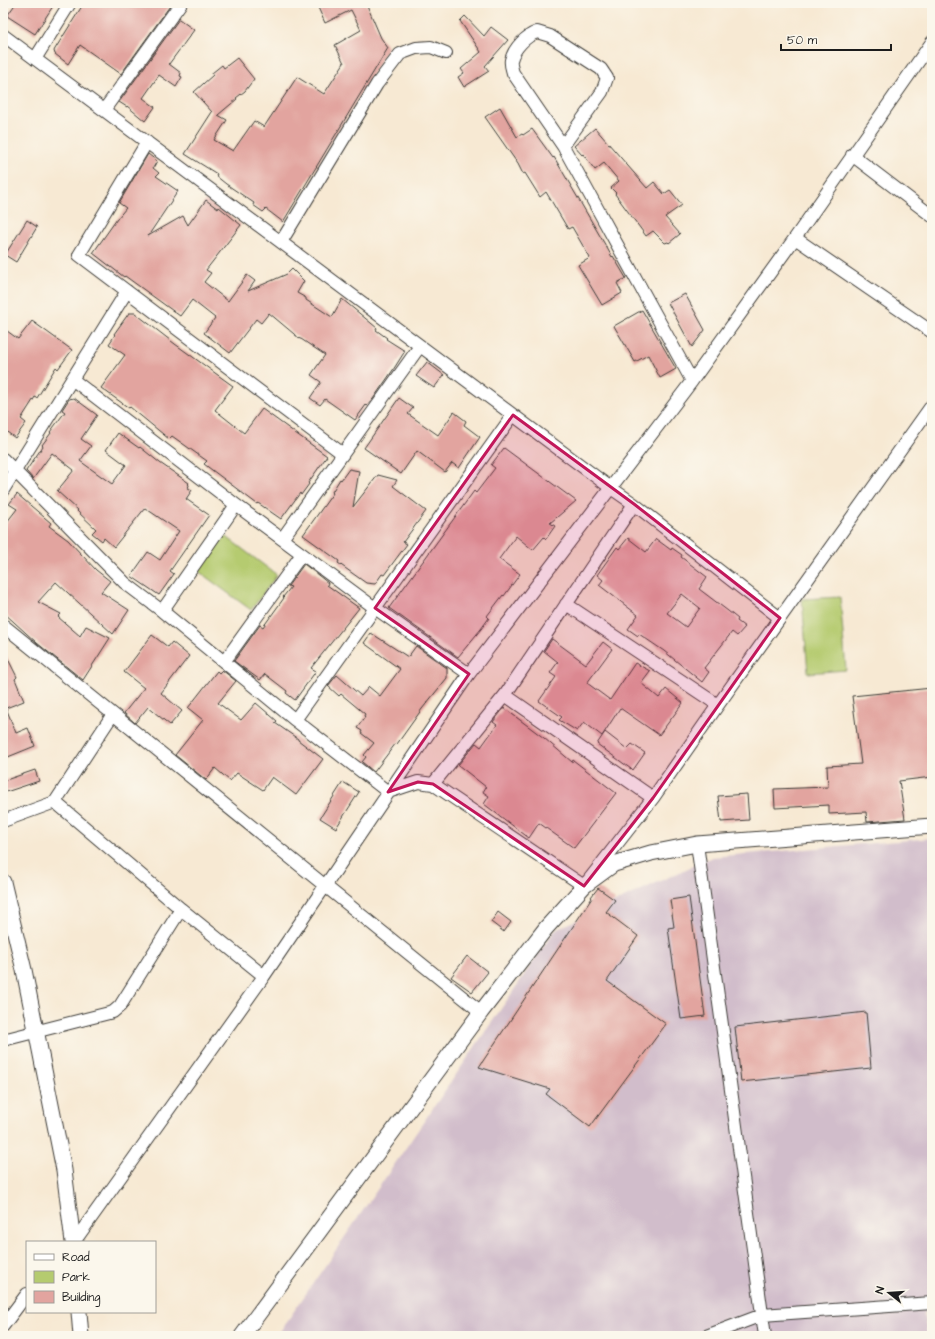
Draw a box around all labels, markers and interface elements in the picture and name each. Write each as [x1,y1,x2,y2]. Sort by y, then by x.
scale bar [781,26,891,52]
text: 50 m [787,32,818,49]
legend [26,1241,156,1313]
text: Road [62,1249,90,1266]
text: Park [62,1269,90,1286]
north arrow [869,1273,909,1313]
text: N [872,1285,888,1296]
text: Building [62,1289,100,1307]

